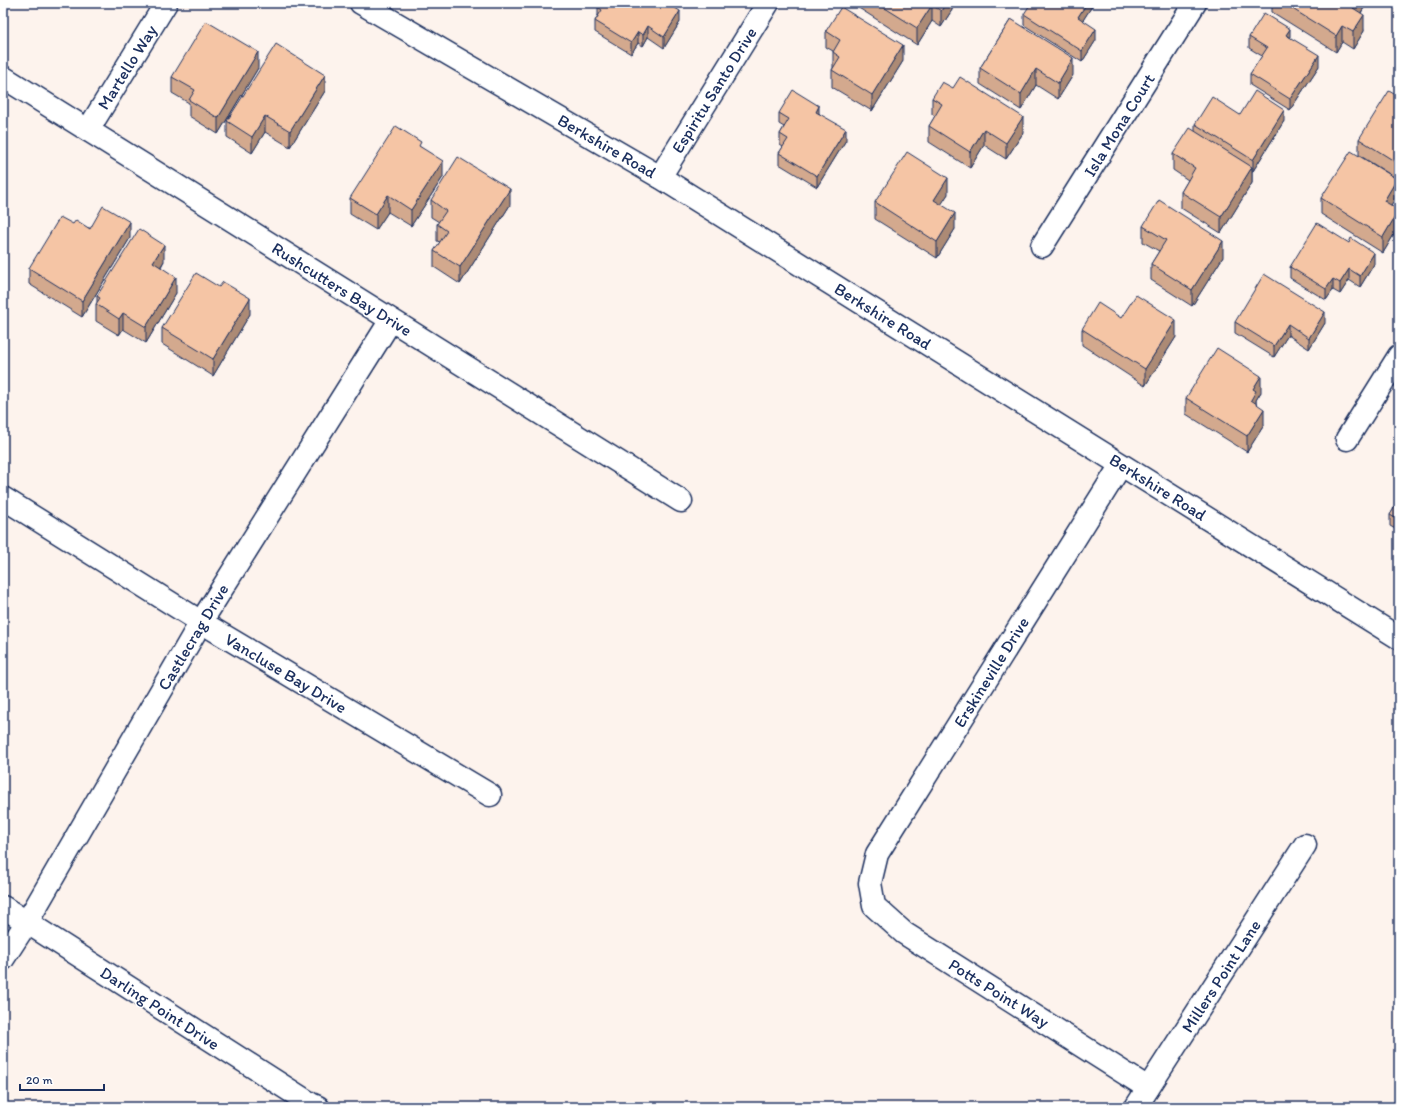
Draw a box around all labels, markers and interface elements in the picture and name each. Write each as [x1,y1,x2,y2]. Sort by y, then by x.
street label: Martello Way [93,21,161,113]
street label: Espiritu Santo Drive [667,23,761,157]
street label: Isla Mona Court [1079,69,1159,180]
street label: Berkshire Road [554,110,661,183]
street label: Rushcutters Bay Drive [268,238,416,340]
street label: Berkshire Road [831,278,936,354]
street label: Berkshire Road [1106,449,1211,525]
street label: Castlecrag Drive [153,580,233,694]
street label: Erskineville Drive [949,613,1033,731]
street label: Vancluse Bay Drive [221,629,351,717]
street label: Millers Point Lane [1177,916,1265,1036]
street label: Potts Point Way [945,954,1053,1032]
street label: Darling Point Drive [97,962,223,1054]
scale bar [20,1066,104,1092]
text: 20 m [26,1073,53,1087]

